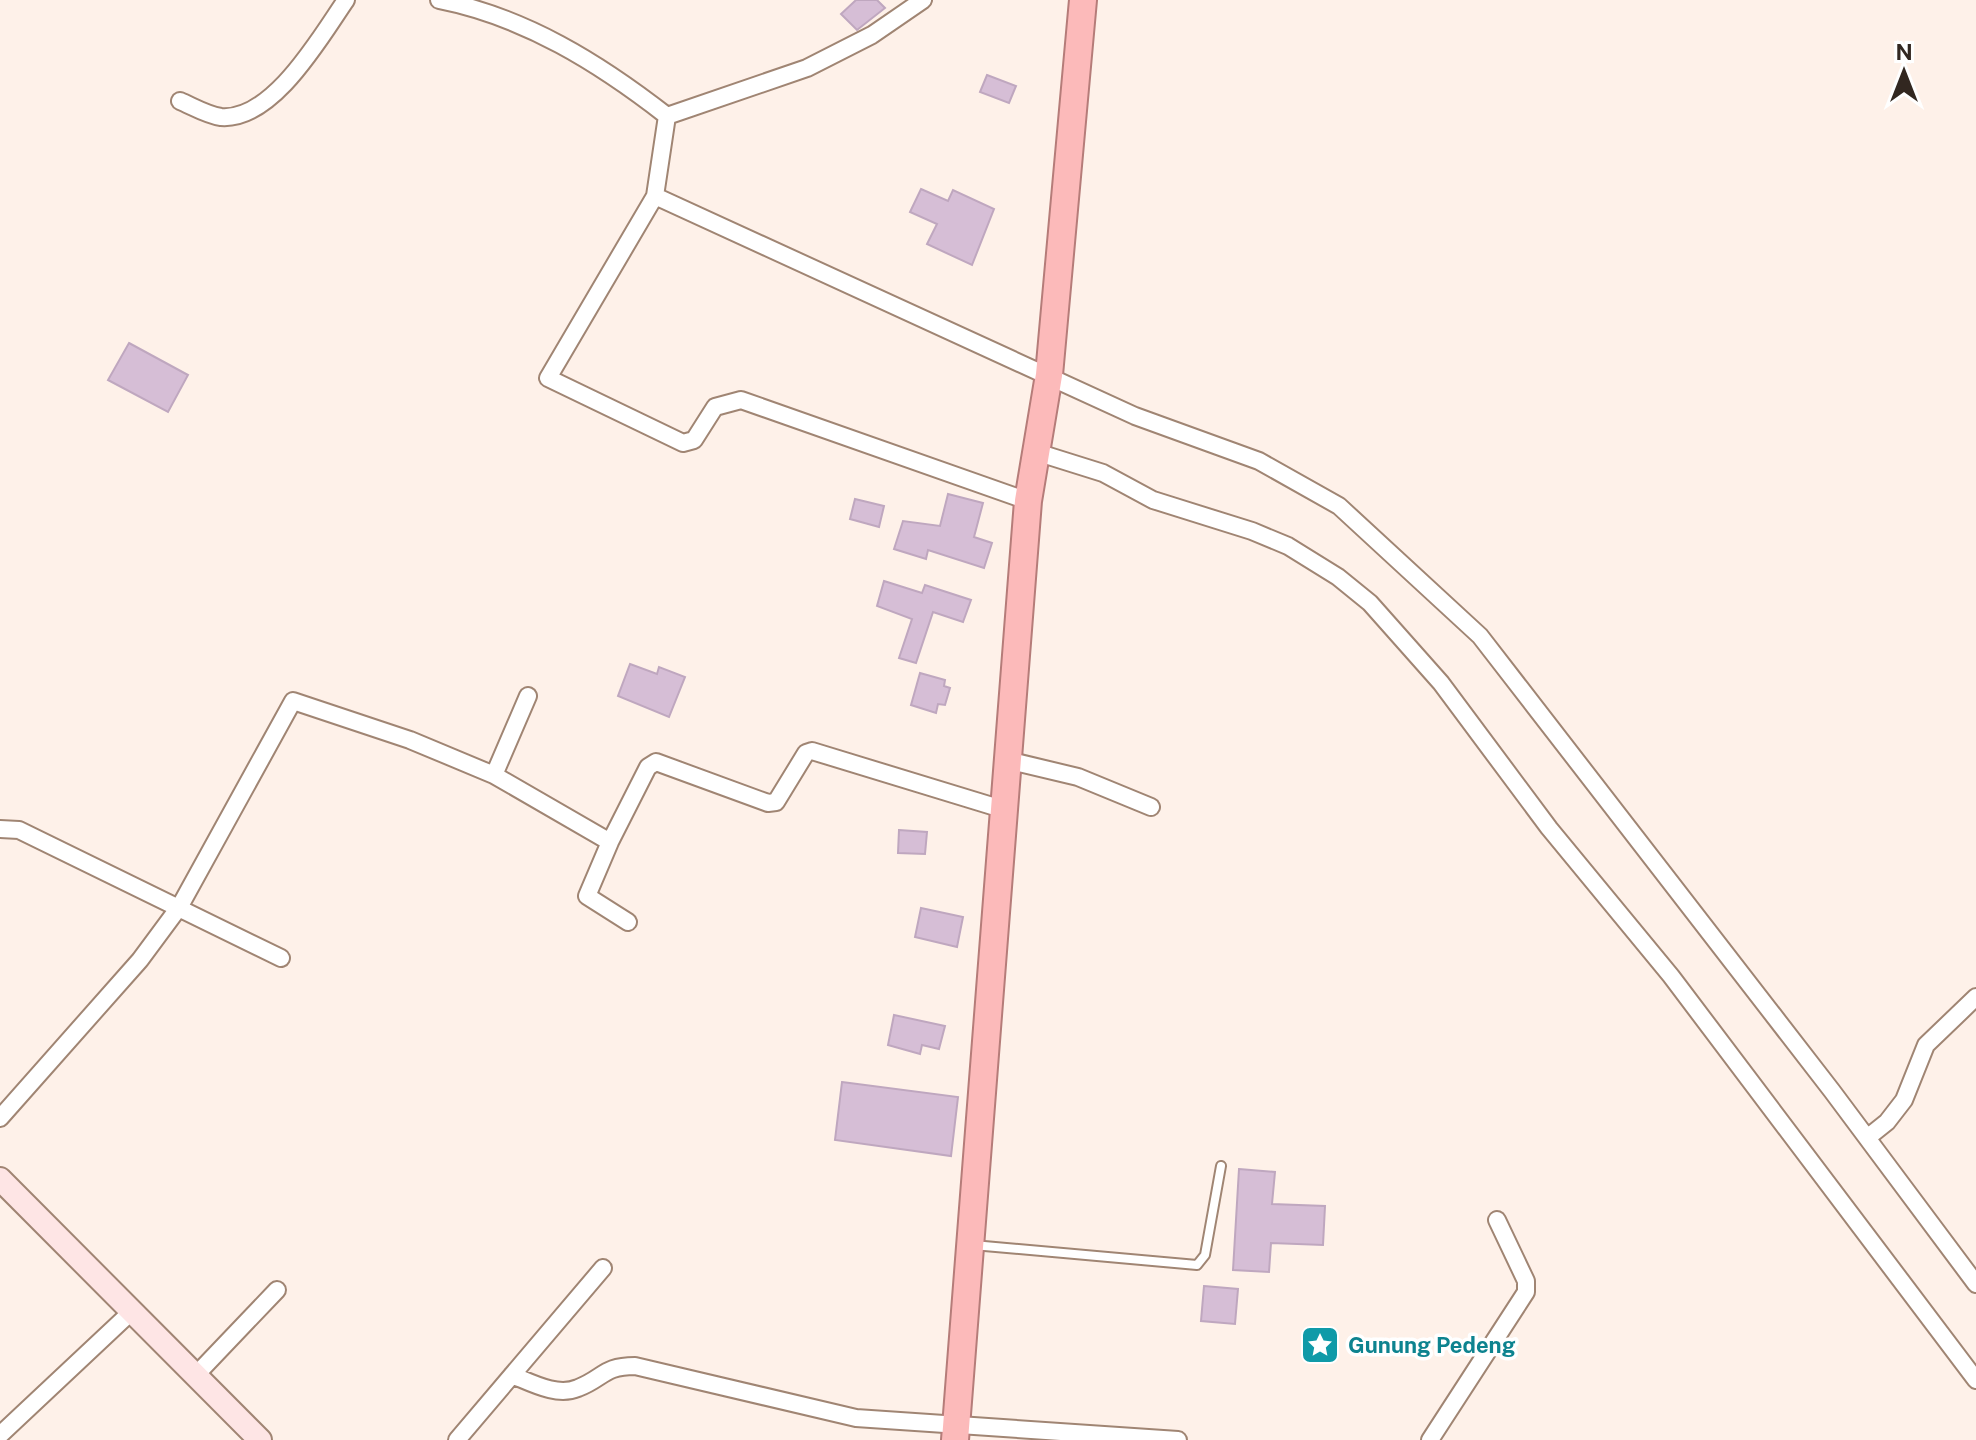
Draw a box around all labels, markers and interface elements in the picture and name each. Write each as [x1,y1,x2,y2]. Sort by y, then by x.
north arrow [1864,32,1944,112]
text: N [1895,39,1913,65]
place icon: Gunung Pedeng [1299,1324,1341,1366]
place label: Gunung Pedeng [1348,1332,1516,1358]

